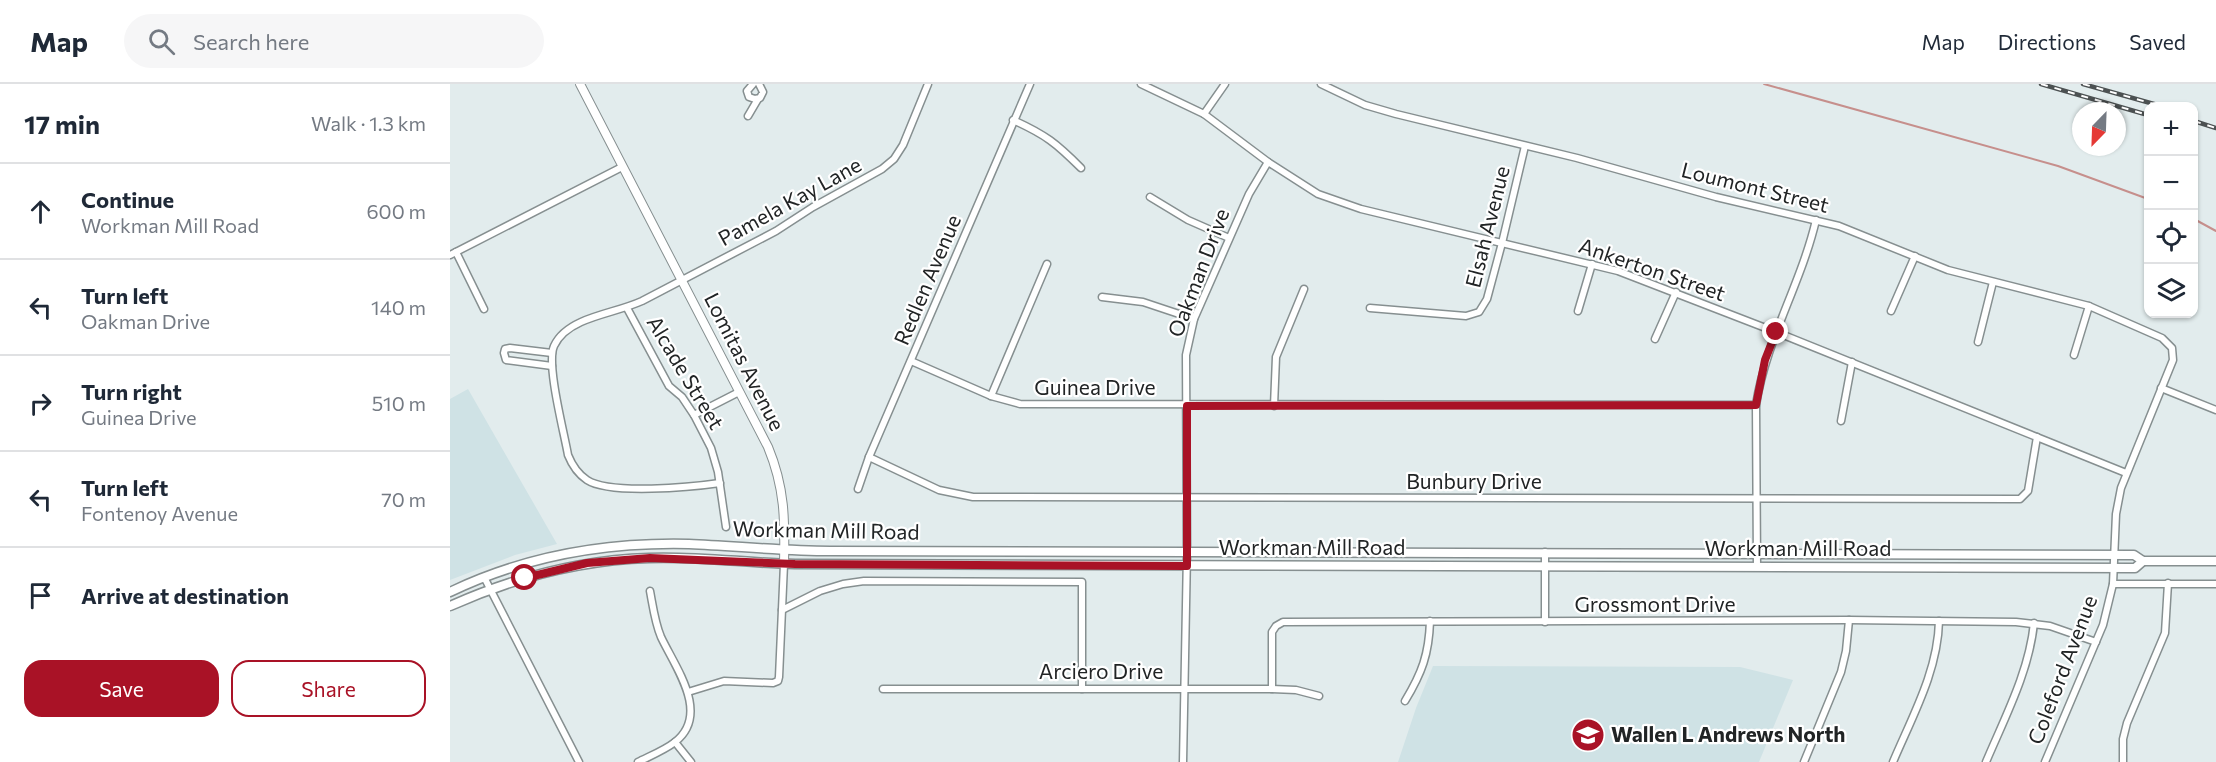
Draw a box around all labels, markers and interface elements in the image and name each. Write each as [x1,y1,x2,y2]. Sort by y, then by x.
search box [124,14,544,68]
text: Map [30,24,88,58]
icon: search [145,25,178,58]
text: Search here [193,28,309,55]
text: Map [1922,29,1965,54]
text: Directions [1998,29,2096,54]
text: Saved [2129,29,2186,54]
north arrow [2072,102,2126,156]
map controls [2144,102,2198,318]
button: + [2144,102,2198,156]
text: 17 min [24,108,100,139]
text: Walk · 1.3 km [311,111,426,135]
street label: Pamela Kay Lane [713,151,865,250]
street label: Loumont Street [1679,156,1832,217]
button: − [2144,156,2198,210]
street label: Elsah Avenue [1459,163,1514,290]
text: Continue [81,186,174,213]
icon: ahead [24,195,57,228]
text: 600 m [366,199,426,223]
street label: Oakman Drive [1162,205,1234,340]
button: locate [2144,210,2198,264]
street label: Redlen Avenue [888,211,965,348]
text: Workman Mill Road [81,213,259,237]
street label: Ankerton Street [1576,232,1729,305]
button: layers [2144,264,2198,318]
text: Turn left [81,282,168,309]
street label: Lomitas Avenue [700,288,791,434]
icon: left [24,291,57,324]
text: 140 m [371,295,426,319]
text: Oakman Drive [81,309,210,333]
street label: Alcade Street [643,311,730,433]
route end [1762,318,1788,344]
street label: Guinea Drive [1034,374,1156,399]
text: Turn right [81,378,182,405]
icon: right [24,387,57,420]
text: 510 m [372,391,426,415]
text: Guinea Drive [81,405,197,429]
street label: Bunbury Drive [1406,468,1542,493]
text: Turn left [81,474,168,501]
icon: left [24,483,57,516]
text: 70 m [381,487,426,511]
text: Fontenoy Avenue [81,501,238,525]
street label: Workman Mill Road [732,515,920,544]
street label: Workman Mill Road [1219,534,1405,559]
street label: Workman Mill Road [1705,535,1891,560]
route start [511,564,537,590]
icon: arrive [24,579,57,612]
text: Arrive at destination [81,582,289,609]
street label: Grossmont Drive [1574,591,1736,616]
street label: Coleford Avenue [2022,591,2102,748]
street label: Arciero Drive [1039,658,1163,683]
button: Save [24,660,219,717]
button: Share [231,660,426,717]
school or university icon: Wallen L Andrews North [1570,717,1606,753]
place label: Wallen L Andrews North [1611,721,1845,746]

